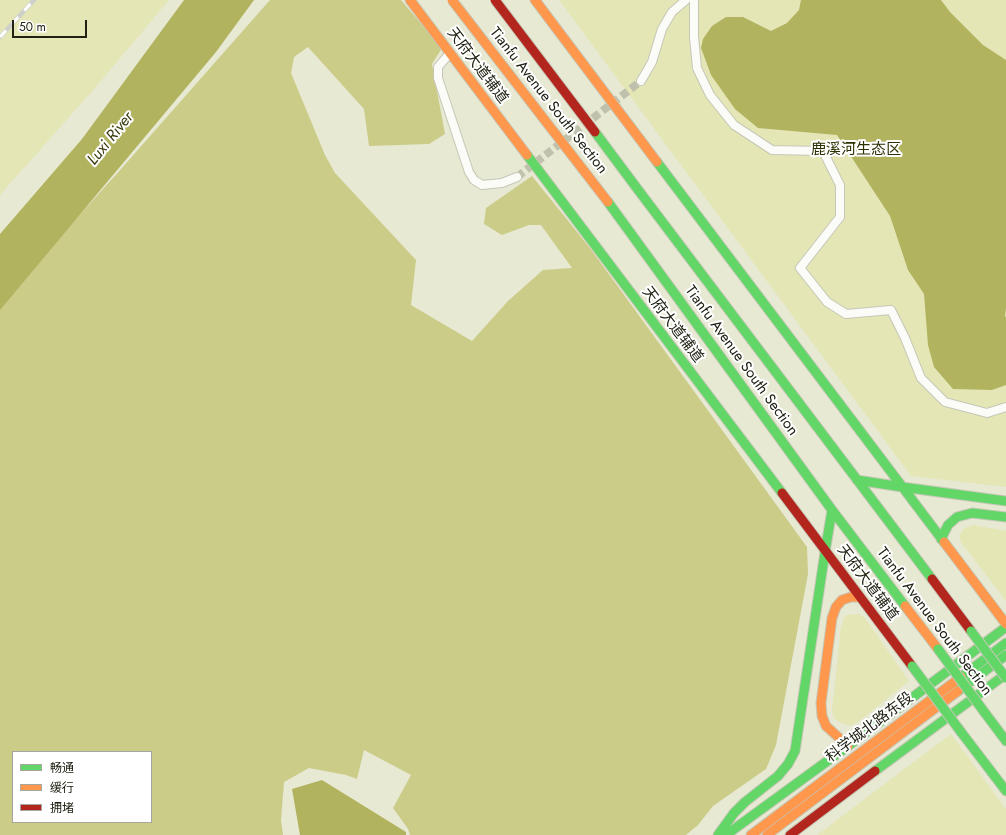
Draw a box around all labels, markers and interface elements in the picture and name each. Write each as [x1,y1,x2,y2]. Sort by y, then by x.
scale bar [14,12,89,38]
text: 50 m [19,18,46,36]
street label: Tianfu Avenue South Section [485,24,611,178]
street label: 天府大道辅道 [443,25,511,107]
water label: Luxi River [84,109,138,169]
park label: 鹿溪河生态区 [811,141,901,159]
street label: Tianfu Avenue South Section [681,283,801,439]
street label: 天府大道辅道 [638,284,706,366]
street label: 天府大道辅道 [833,542,901,624]
street label: Tianfu Avenue South Section [872,544,996,700]
street label: 科学城北路东段 [823,689,917,767]
legend [12,751,152,823]
text: 畅通 [50,759,74,777]
text: 缓行 [50,779,74,797]
text: 拥堵 [50,799,74,817]

